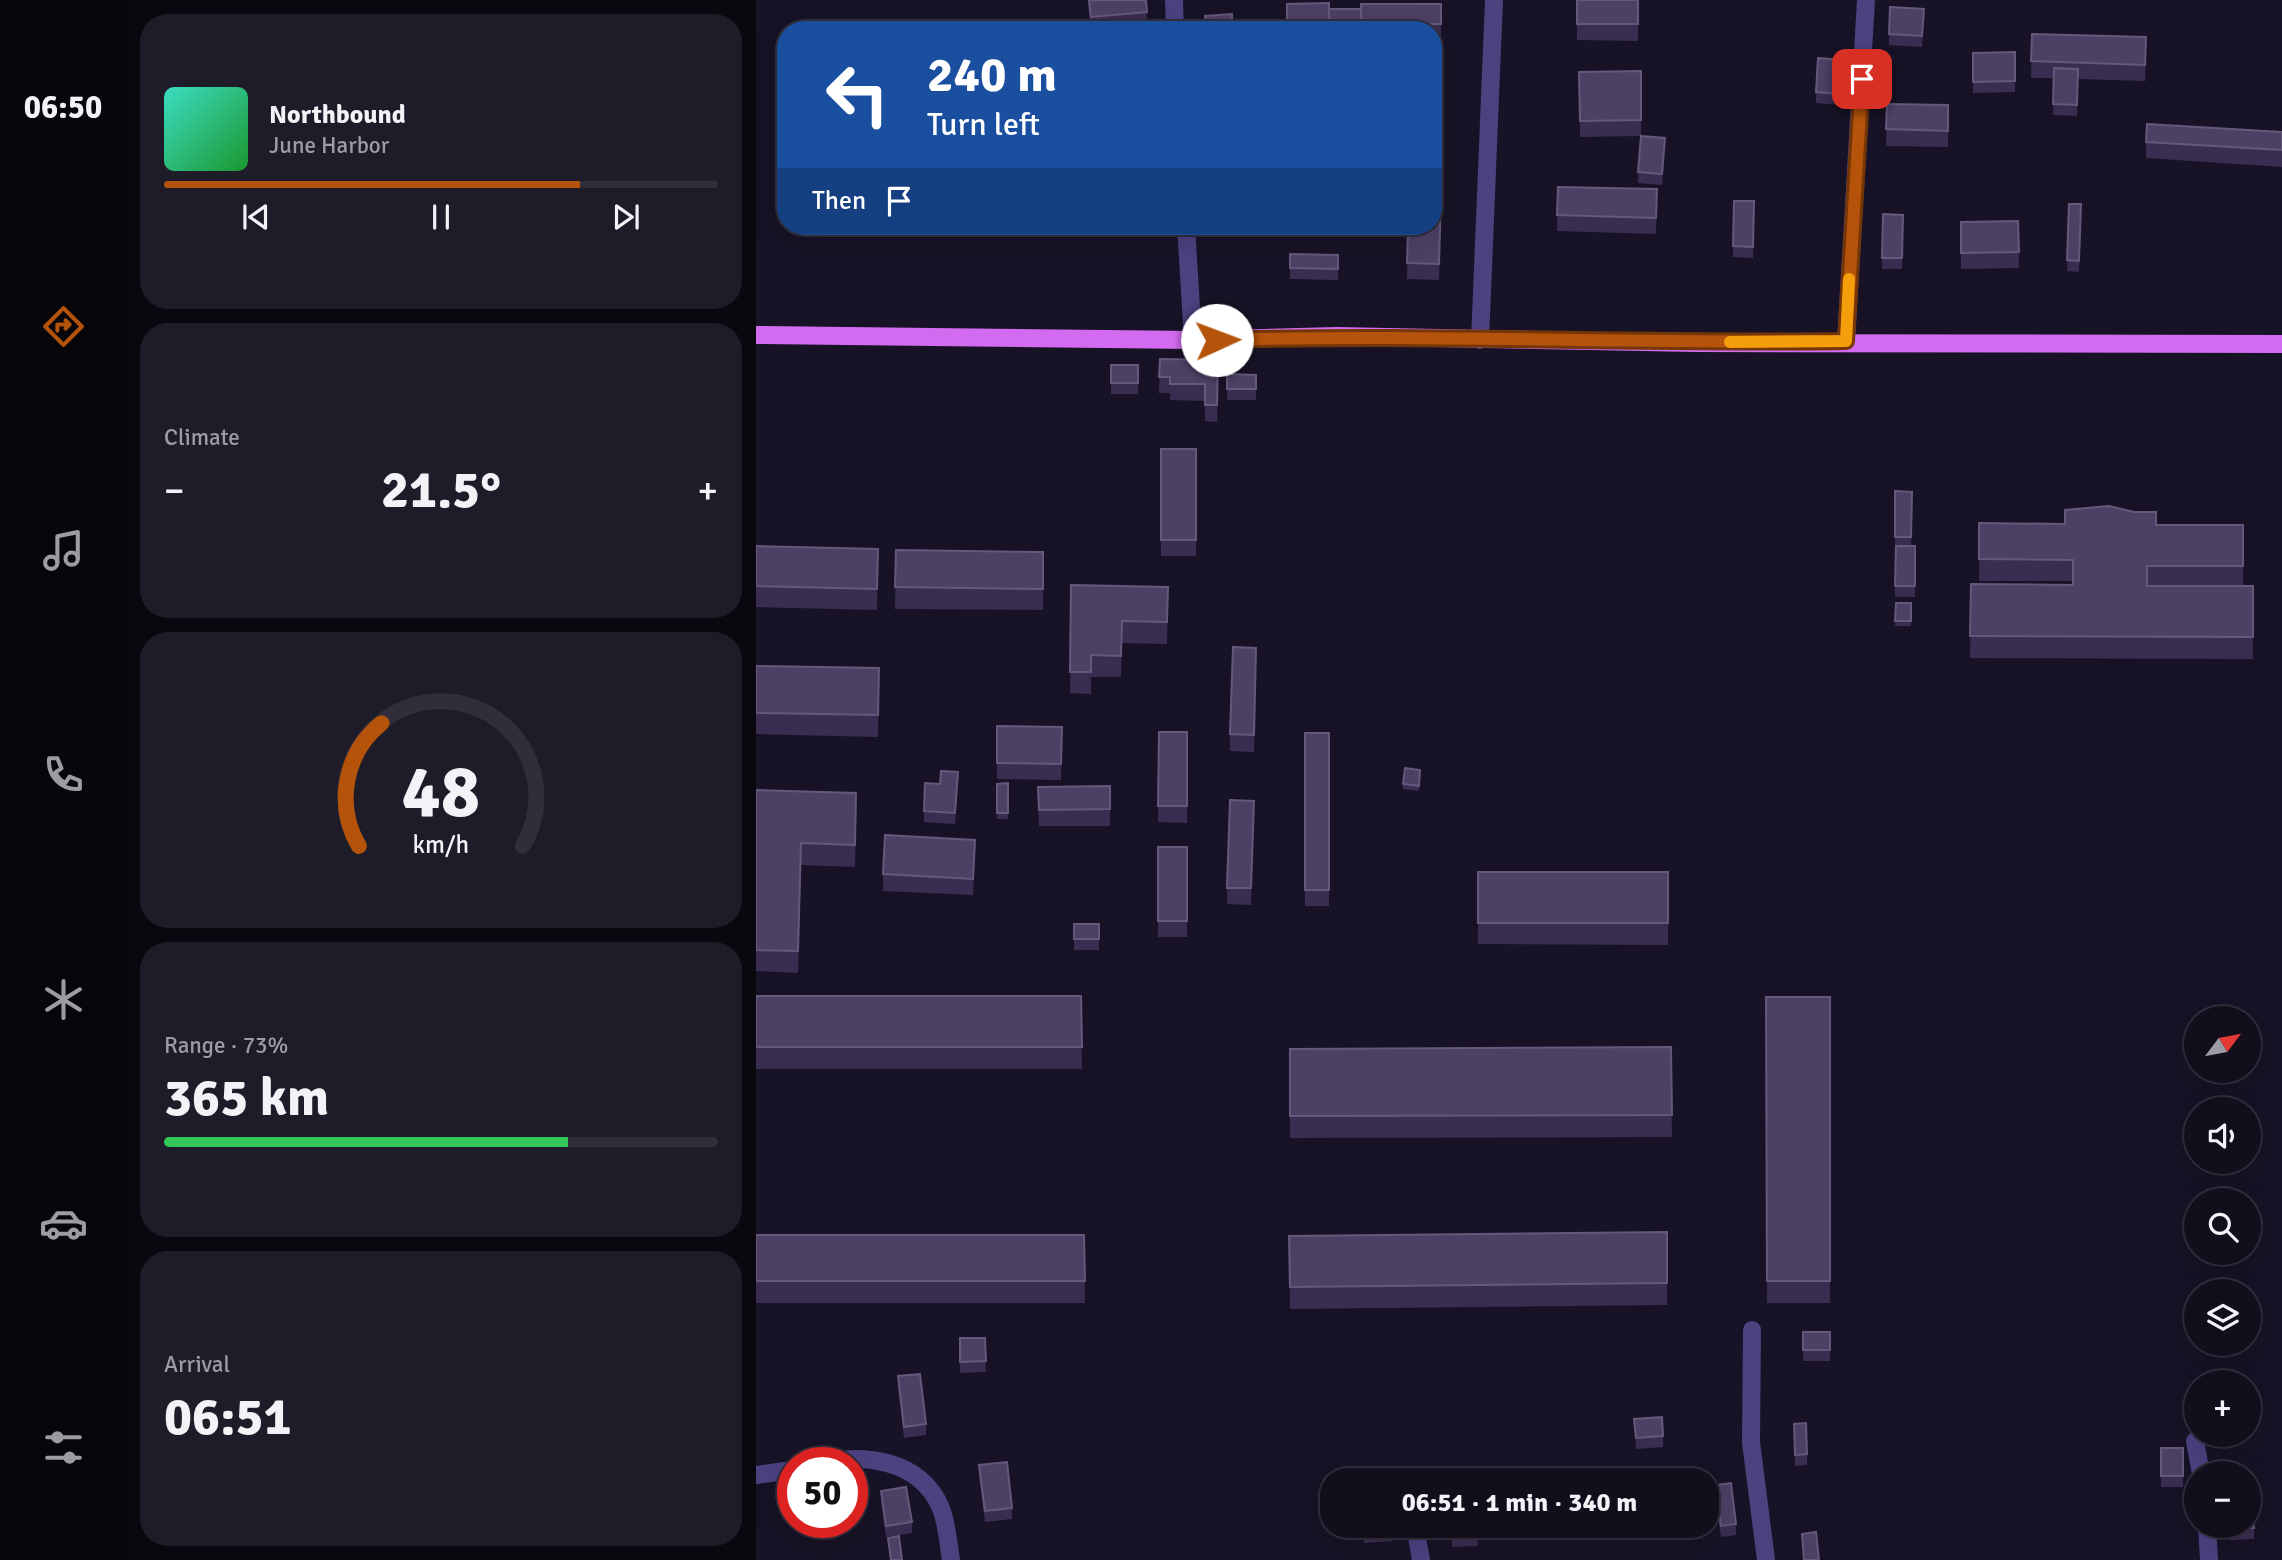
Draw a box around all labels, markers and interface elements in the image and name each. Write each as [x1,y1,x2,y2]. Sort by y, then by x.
text: 240 m [927,45,1057,105]
icon: left [812,49,903,140]
pin [1832,49,1892,109]
icon: arrive [1843,60,1881,98]
text: 06:50 [24,88,102,127]
text: Northbound [269,99,406,131]
text: Turn left [927,105,1040,144]
text: June Harbor [269,131,389,160]
icon: arrive [880,182,918,220]
text: Then [812,185,866,217]
icon: previous [237,198,275,236]
icon: pause [422,198,460,236]
icon: next [607,198,645,236]
icon: directions [39,302,88,351]
position arrow [1180,303,1254,377]
text: Climate [164,423,240,452]
text: 21.5° [381,458,501,522]
text: − [164,467,185,514]
text: + [697,467,718,514]
icon: music [39,526,88,575]
text: 48 [402,748,480,837]
icon: phone [39,750,88,799]
text: km/h [413,829,469,860]
icon: climate [39,975,88,1024]
north arrow [2184,1006,2261,1083]
map controls [2184,1006,2261,1538]
text: Range · 73% [164,1031,288,1060]
text: 365 km [164,1066,329,1130]
button: sound [2184,1097,2261,1174]
button: search [2184,1188,2261,1265]
icon: car [39,1199,88,1248]
button: layers [2184,1279,2261,1356]
text: Arrival [164,1350,230,1379]
button: + [2184,1370,2261,1447]
text: 06:51 [164,1385,292,1449]
icon: filters [39,1423,88,1472]
speed limit sign: 50 [777,1447,868,1538]
button: − [2184,1461,2261,1538]
text: 06:51 · 1 min · 340 m [1402,1487,1637,1519]

